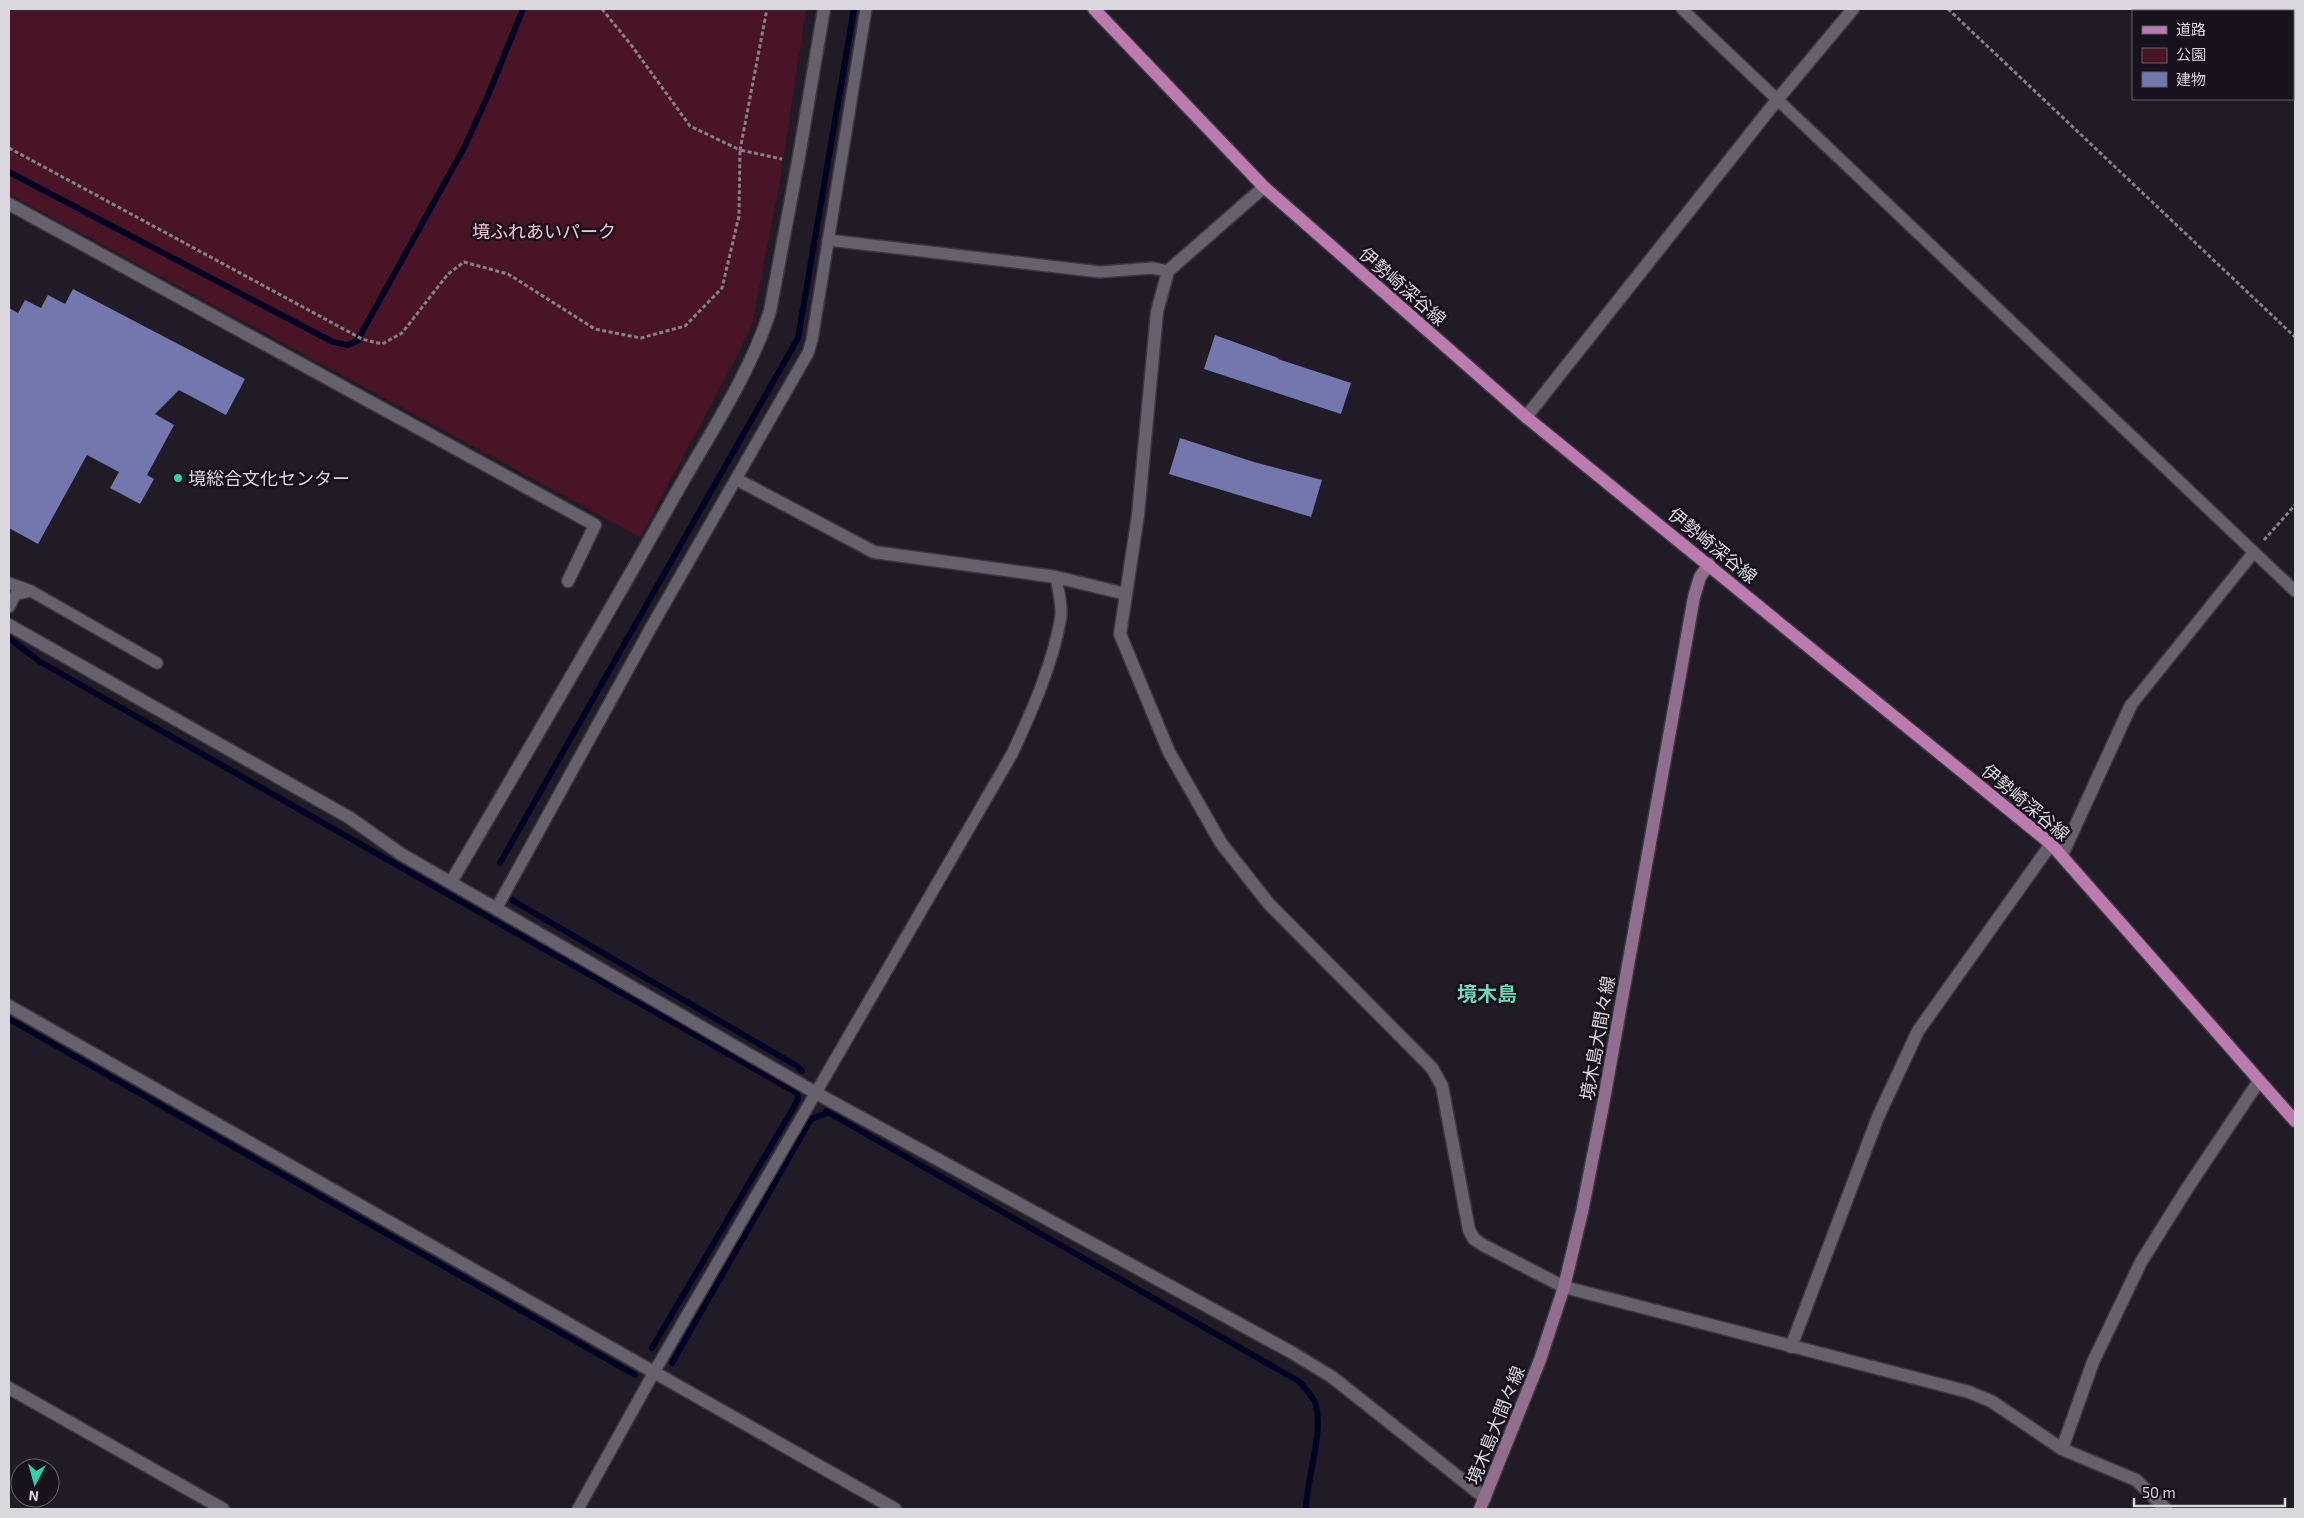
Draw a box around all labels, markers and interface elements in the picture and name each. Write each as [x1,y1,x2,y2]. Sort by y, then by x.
legend [2132,10,2294,100]
text: 道路 [2176,20,2206,38]
text: 公園 [2176,45,2206,63]
text: 建物 [2176,70,2206,88]
park label: 境ふれあいパーク [472,220,616,242]
street label: 伊勢崎深谷線 [1355,242,1451,330]
place label: 境総合文化センター [188,467,350,489]
marker: 境総合文化センター [172,472,184,484]
street label: 伊勢崎深谷線 [1664,502,1762,588]
street label: 伊勢崎深谷線 [1978,759,2074,845]
street label: 境木島大間々線 [1575,974,1619,1102]
district label: 境木島 [1457,981,1517,1005]
street label: 境木島大間々線 [1461,1362,1529,1488]
north arrow [10,1458,60,1508]
scale bar [2134,1476,2285,1508]
text: 50 m [2142,1483,2176,1501]
text: N [28,1487,40,1505]

